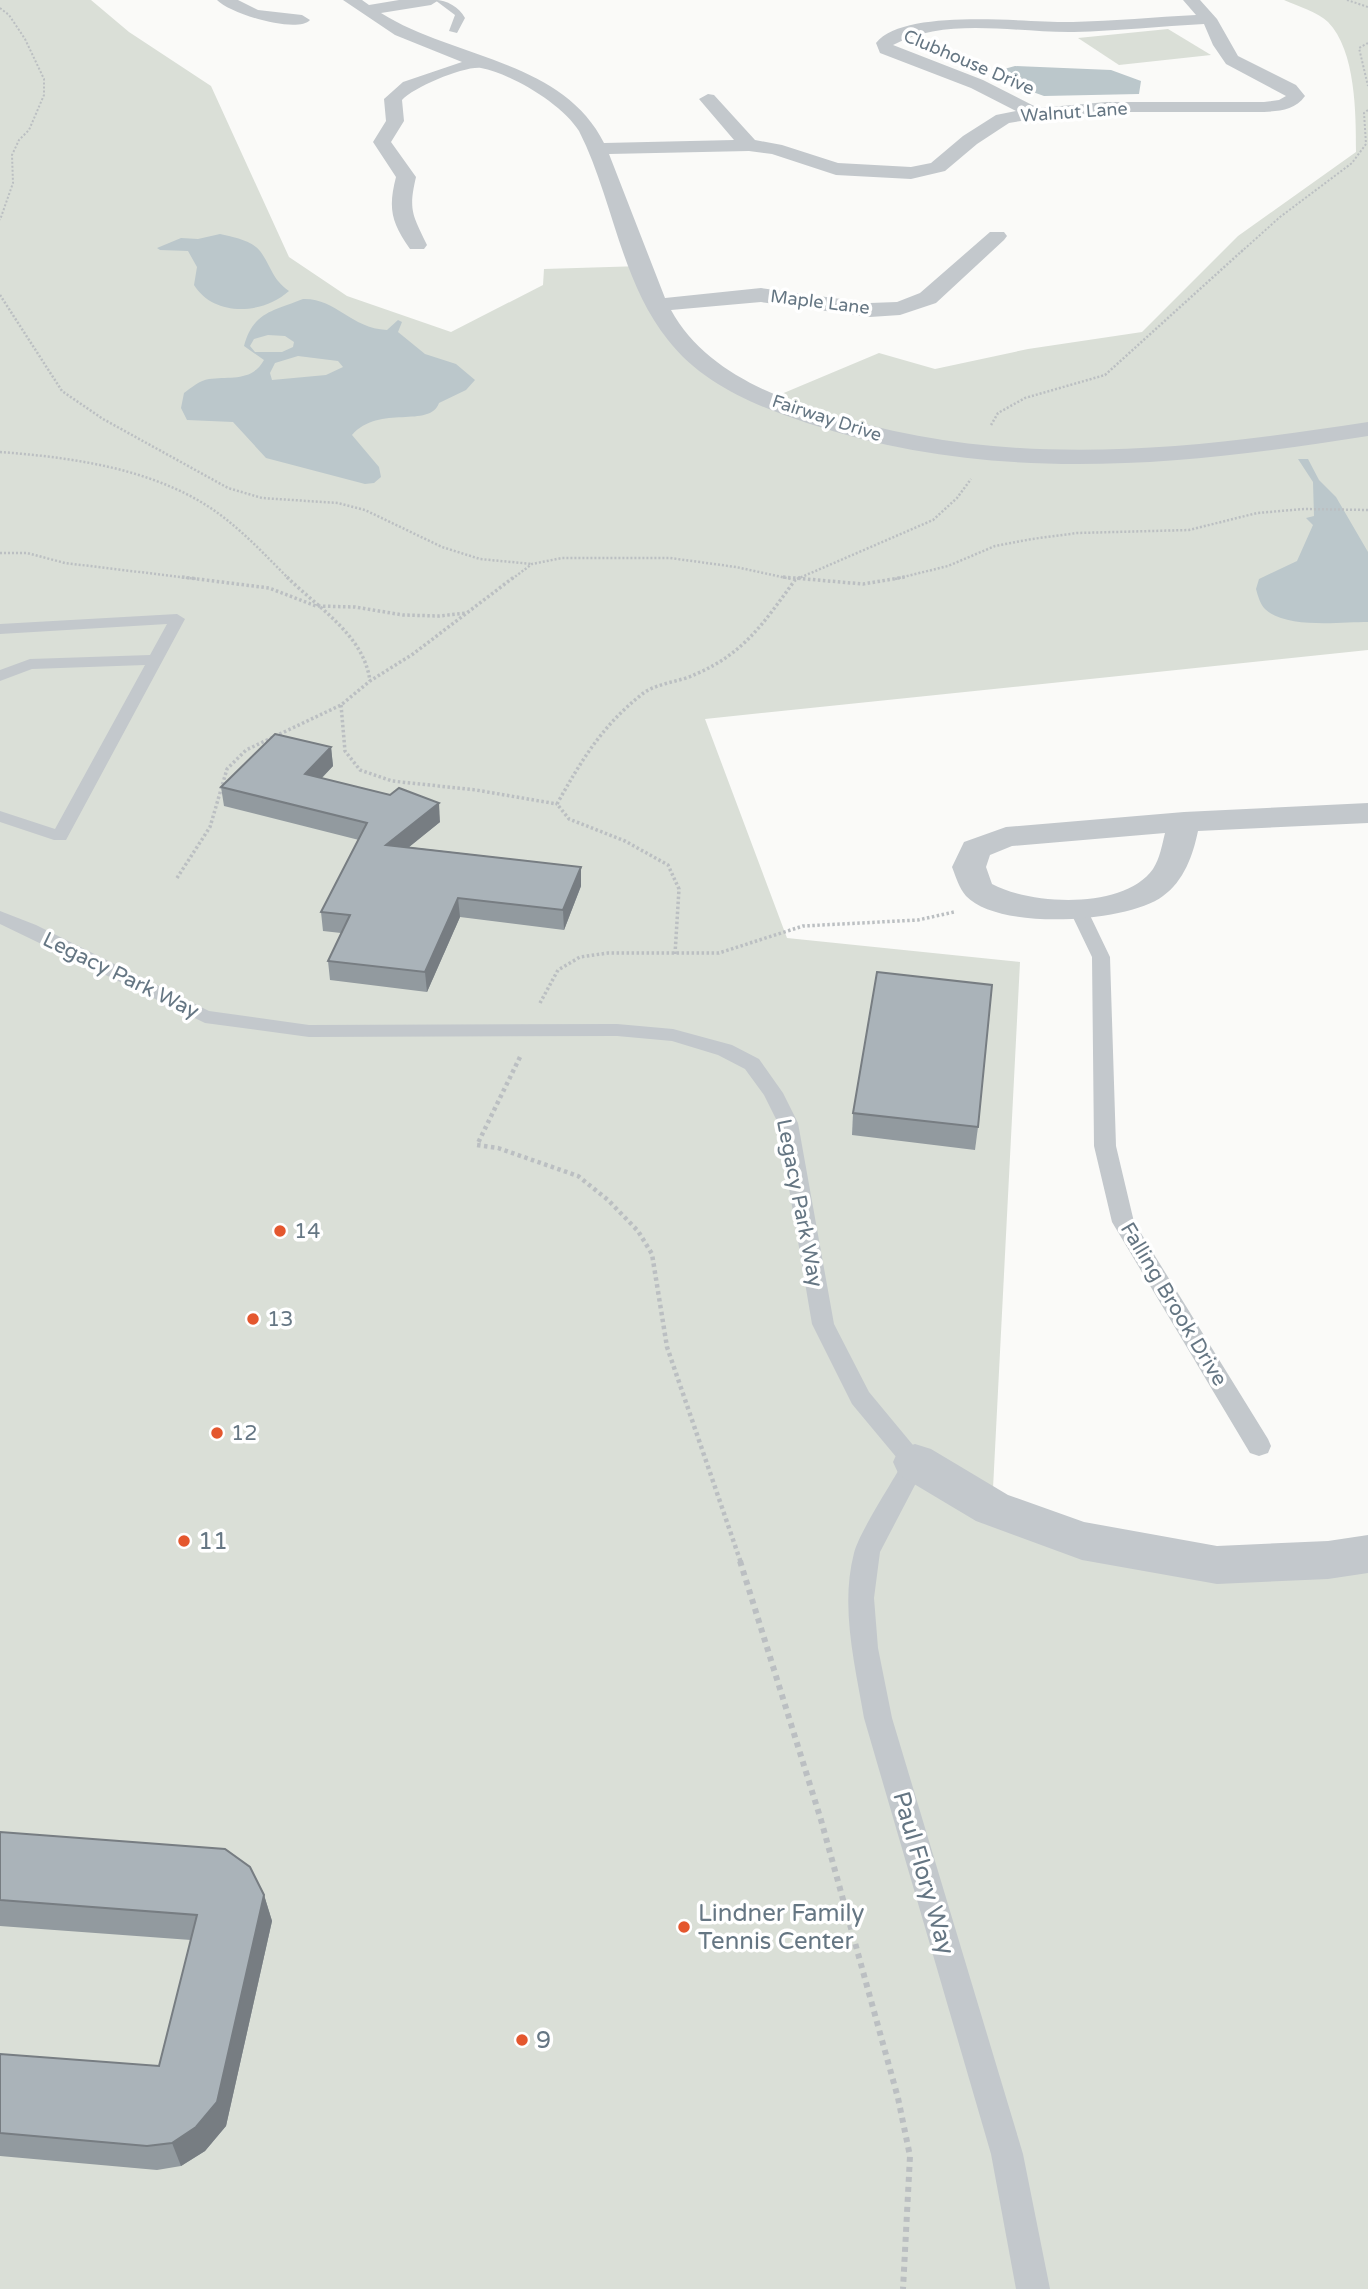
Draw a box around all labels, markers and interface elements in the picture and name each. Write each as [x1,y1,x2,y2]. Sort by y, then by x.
street label: Clubhouse Drive [900,25,1038,99]
street label: Walnut Lane [1020,97,1128,127]
street label: Maple Lane [769,285,871,319]
street label: Fairway Drive [769,390,885,446]
street label: Legacy Park Way [39,927,203,1024]
street label: Legacy Park Way [771,1117,828,1289]
street label: Falling Brook Drive [1115,1218,1232,1391]
place label: 14 [294,1219,320,1244]
marker: 14 [272,1223,288,1239]
place label: 13 [267,1307,293,1332]
marker: 13 [245,1311,261,1327]
place label: 12 [231,1421,257,1446]
marker: 12 [209,1425,225,1441]
place label: 11 [198,1527,228,1556]
marker: 11 [176,1533,192,1549]
street label: Paul Flory Way [886,1788,961,1958]
place label: Lindner Family Tennis Center [698,1899,864,1956]
marker: Lindner Family Tennis Center [676,1919,692,1935]
place label: 9 [536,2026,551,2055]
marker: 9 [514,2032,530,2048]

